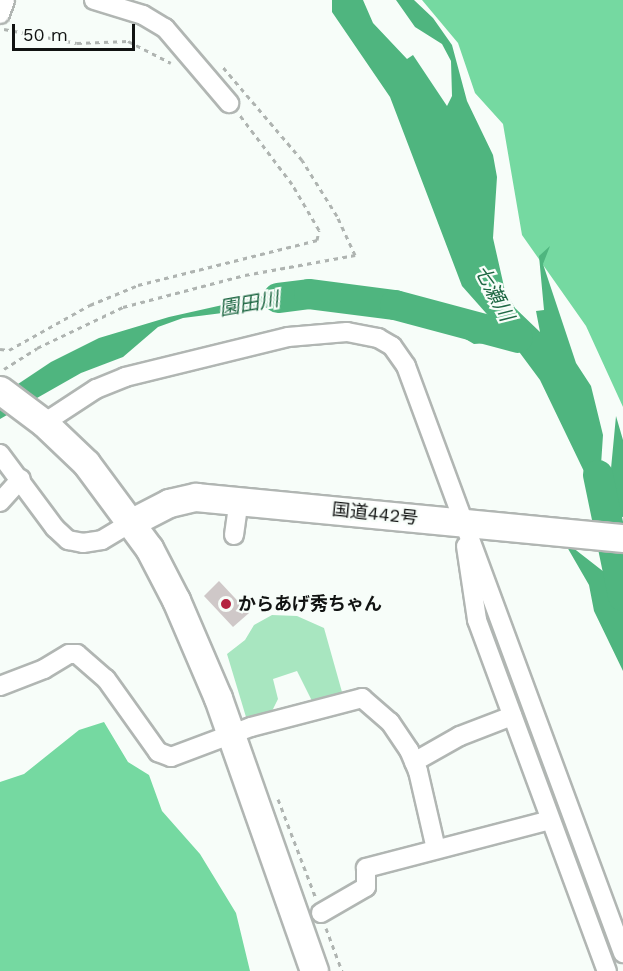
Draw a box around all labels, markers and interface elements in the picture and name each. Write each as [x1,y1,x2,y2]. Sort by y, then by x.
scale bar [15,12,138,50]
text: 50 m [23,24,68,45]
water label: 七瀬川 [469,261,519,325]
water label: 園田川 [217,287,281,321]
street label: 国道442号 [331,499,419,529]
place label: からあげ秀ちゃん [238,593,382,615]
marker: からあげ秀ちゃん [219,597,233,611]

